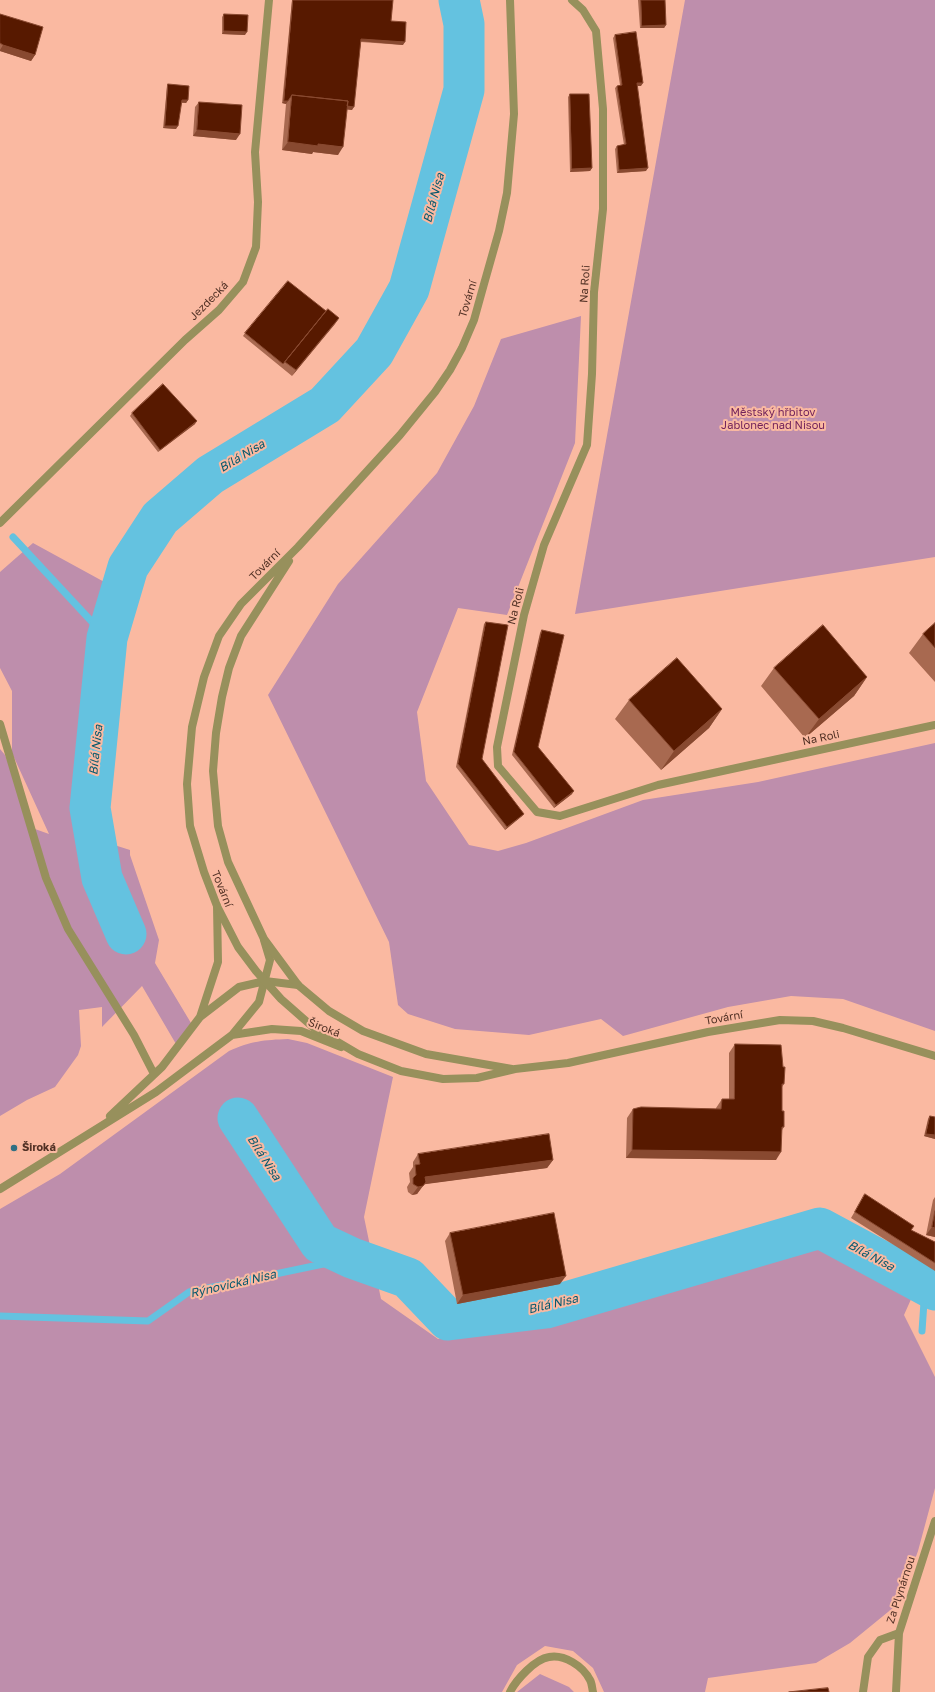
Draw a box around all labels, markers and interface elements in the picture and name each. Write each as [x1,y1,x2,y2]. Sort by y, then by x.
water label: Bílá Nisa [420,172,448,224]
street label: Na Roli [577,265,593,303]
street label: Jezdecká [187,279,231,323]
street label: Tovární [456,279,480,319]
park label: Městský hřbitov Jablonec nad Nisou [721,406,825,432]
water label: Bílá Nisa [217,437,267,475]
street label: Tovární [247,547,283,583]
street label: Na Roli [505,586,527,626]
water label: Bílá Nisa [86,724,106,776]
street label: Na Roli [801,728,841,748]
street label: Tovární [209,869,235,909]
street label: Tovární [704,1008,744,1028]
street label: Široká [306,1016,342,1040]
water label: Bílá Nisa [244,1133,284,1183]
place label: Široká [22,1141,56,1155]
marker: Široká [9,1143,19,1153]
water label: Bílá Nisa [845,1238,897,1274]
water label: Rýnovická Nisa [189,1267,277,1301]
water label: Bílá Nisa [527,1291,579,1317]
street label: Za Plynárnou [884,1555,918,1625]

